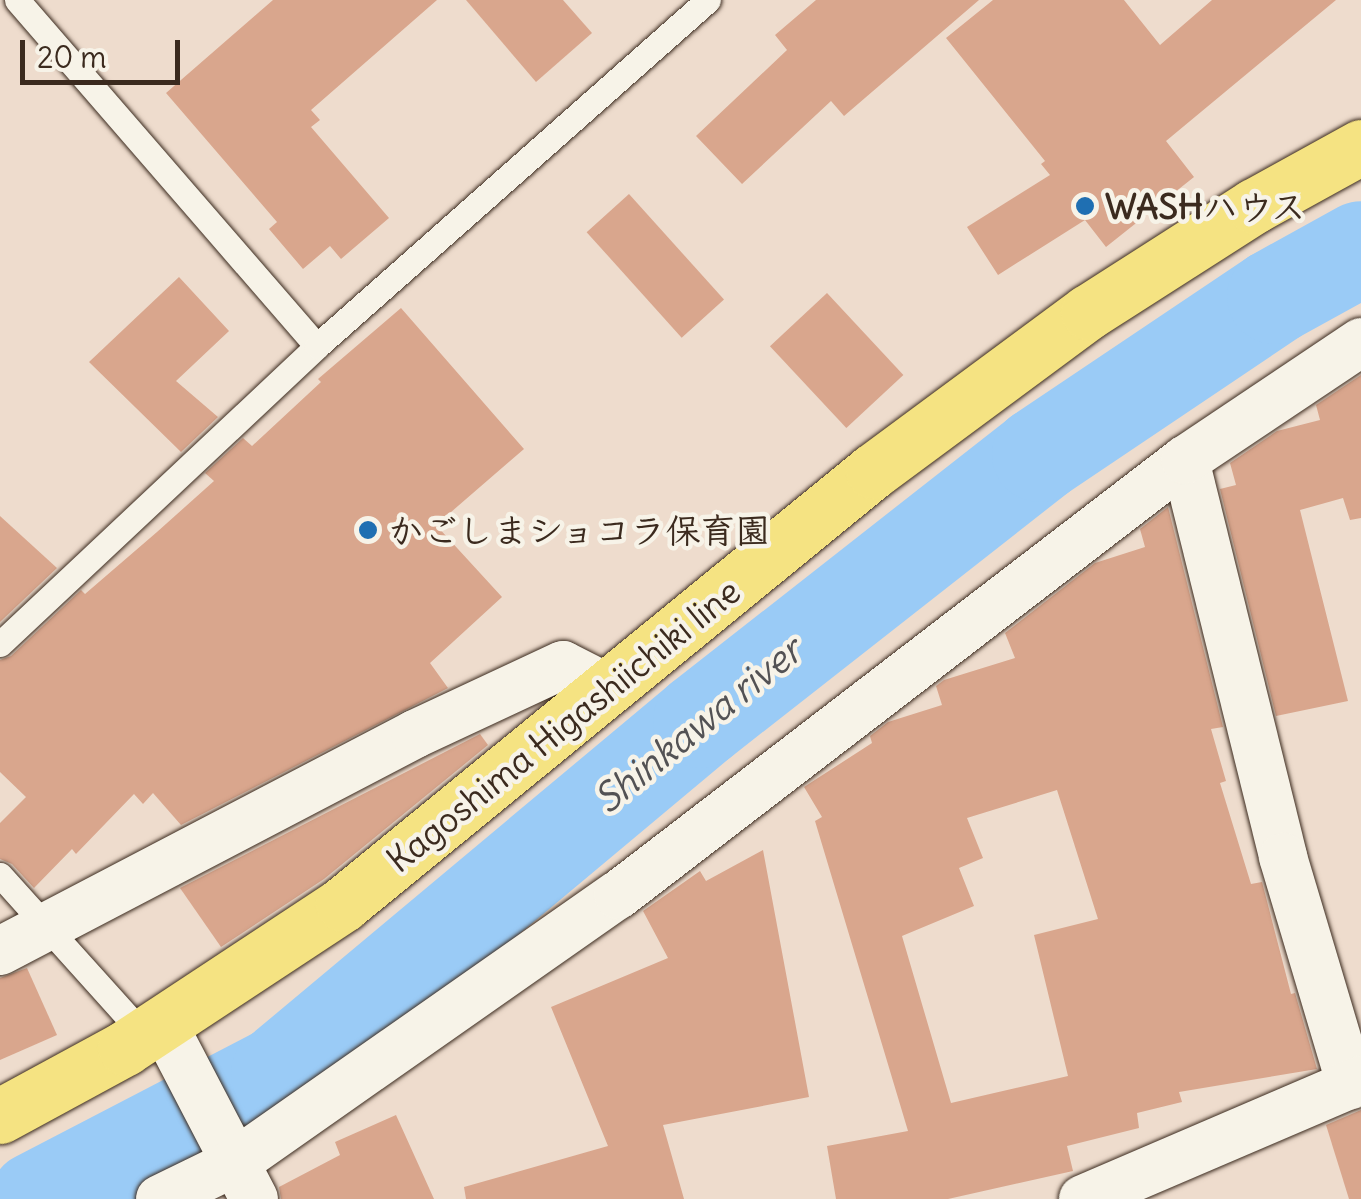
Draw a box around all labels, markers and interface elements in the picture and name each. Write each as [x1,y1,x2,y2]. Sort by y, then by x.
scale bar [25,20,185,82]
text: 20 m [37,38,107,76]
place label: WASHハウス [1105,185,1308,227]
marker: WASHハウス [1074,195,1096,217]
place label: かごしまショコラ保育園 [388,509,773,551]
marker: かごしまショコラ保育園 [357,519,379,541]
street label: Kagoshima Higashiichiki line [378,569,748,881]
water label: Shinkawa river [585,628,811,822]

